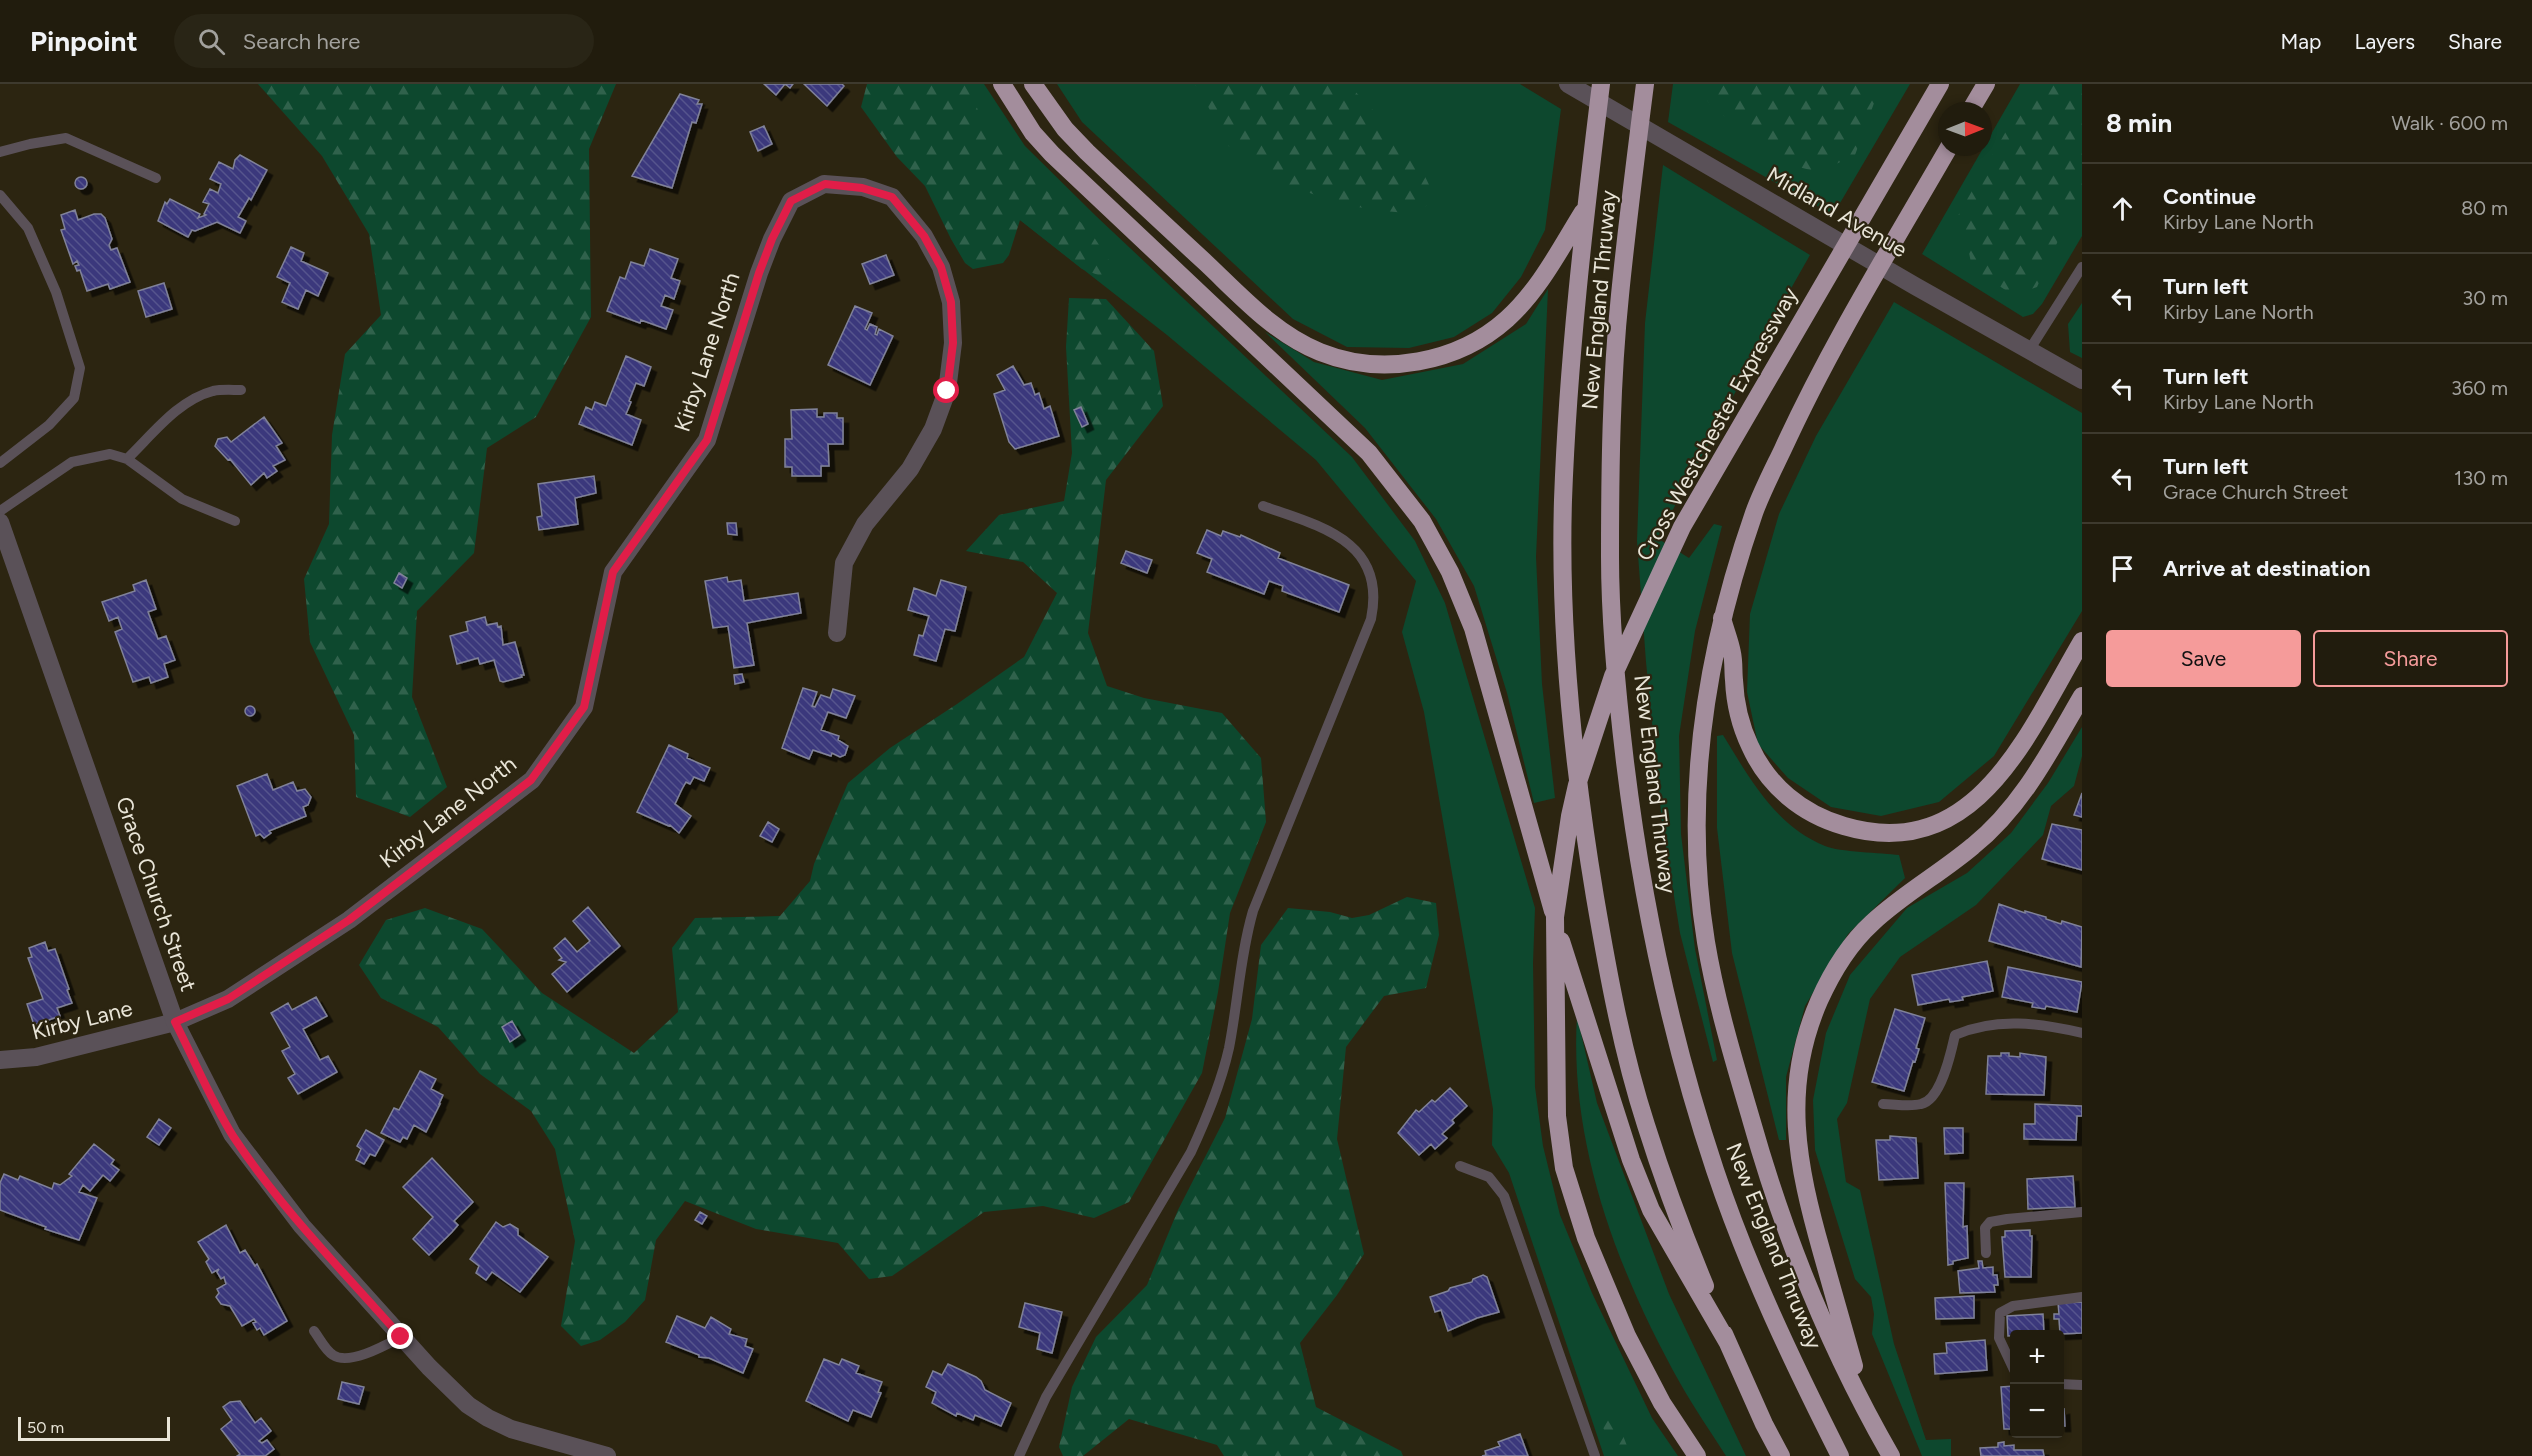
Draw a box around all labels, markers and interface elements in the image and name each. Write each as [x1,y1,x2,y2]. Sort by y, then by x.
search box [174,14,594,68]
text: Pinpoint [30,24,138,58]
icon: search [195,25,228,58]
text: Search here [243,28,360,55]
text: Map [2281,29,2321,54]
text: Layers [2354,29,2415,54]
text: Share [2448,29,2502,54]
north arrow [1938,102,1992,156]
text: 8 min [2106,107,2172,139]
text: Walk · 600 m [2391,111,2508,135]
street label: Midland Avenue [1762,161,1912,263]
text: Continue [2163,183,2256,210]
street label: New England Thruway [1576,189,1622,411]
icon: ahead [2106,192,2139,225]
text: 80 m [2461,196,2508,220]
text: Kirby Lane North [2163,210,2314,234]
street label: Kirby Lane North [669,269,745,435]
text: Turn left [2163,273,2249,300]
street label: Cross Westchester Expressway [1630,282,1804,565]
icon: left [2106,282,2139,315]
text: 30 m [2462,286,2508,310]
text: Kirby Lane North [2163,300,2314,324]
text: Turn left [2163,363,2249,390]
icon: left [2106,372,2139,405]
text: 360 m [2451,376,2508,400]
route start [933,377,959,403]
text: Kirby Lane North [2163,390,2314,414]
text: Turn left [2163,453,2249,480]
icon: left [2106,462,2139,495]
text: 130 m [2454,466,2508,490]
text: Grace Church Street [2163,480,2348,504]
icon: arrive [2106,552,2139,585]
text: Arrive at destination [2163,555,2371,582]
button: Save [2106,630,2301,687]
button: Share [2313,630,2508,687]
street label: New England Thruway [1628,673,1682,895]
street label: Kirby Lane North [374,750,522,874]
street label: Grace Church Street [110,793,202,995]
street label: Kirby Lane [29,995,135,1045]
street label: New England Thruway [1720,1139,1828,1353]
route end [387,1323,413,1349]
map controls [2010,1330,2064,1438]
button: + [2010,1330,2064,1384]
button: − [2010,1384,2064,1438]
scale bar [18,1414,170,1442]
text: 50 m [27,1418,64,1437]

